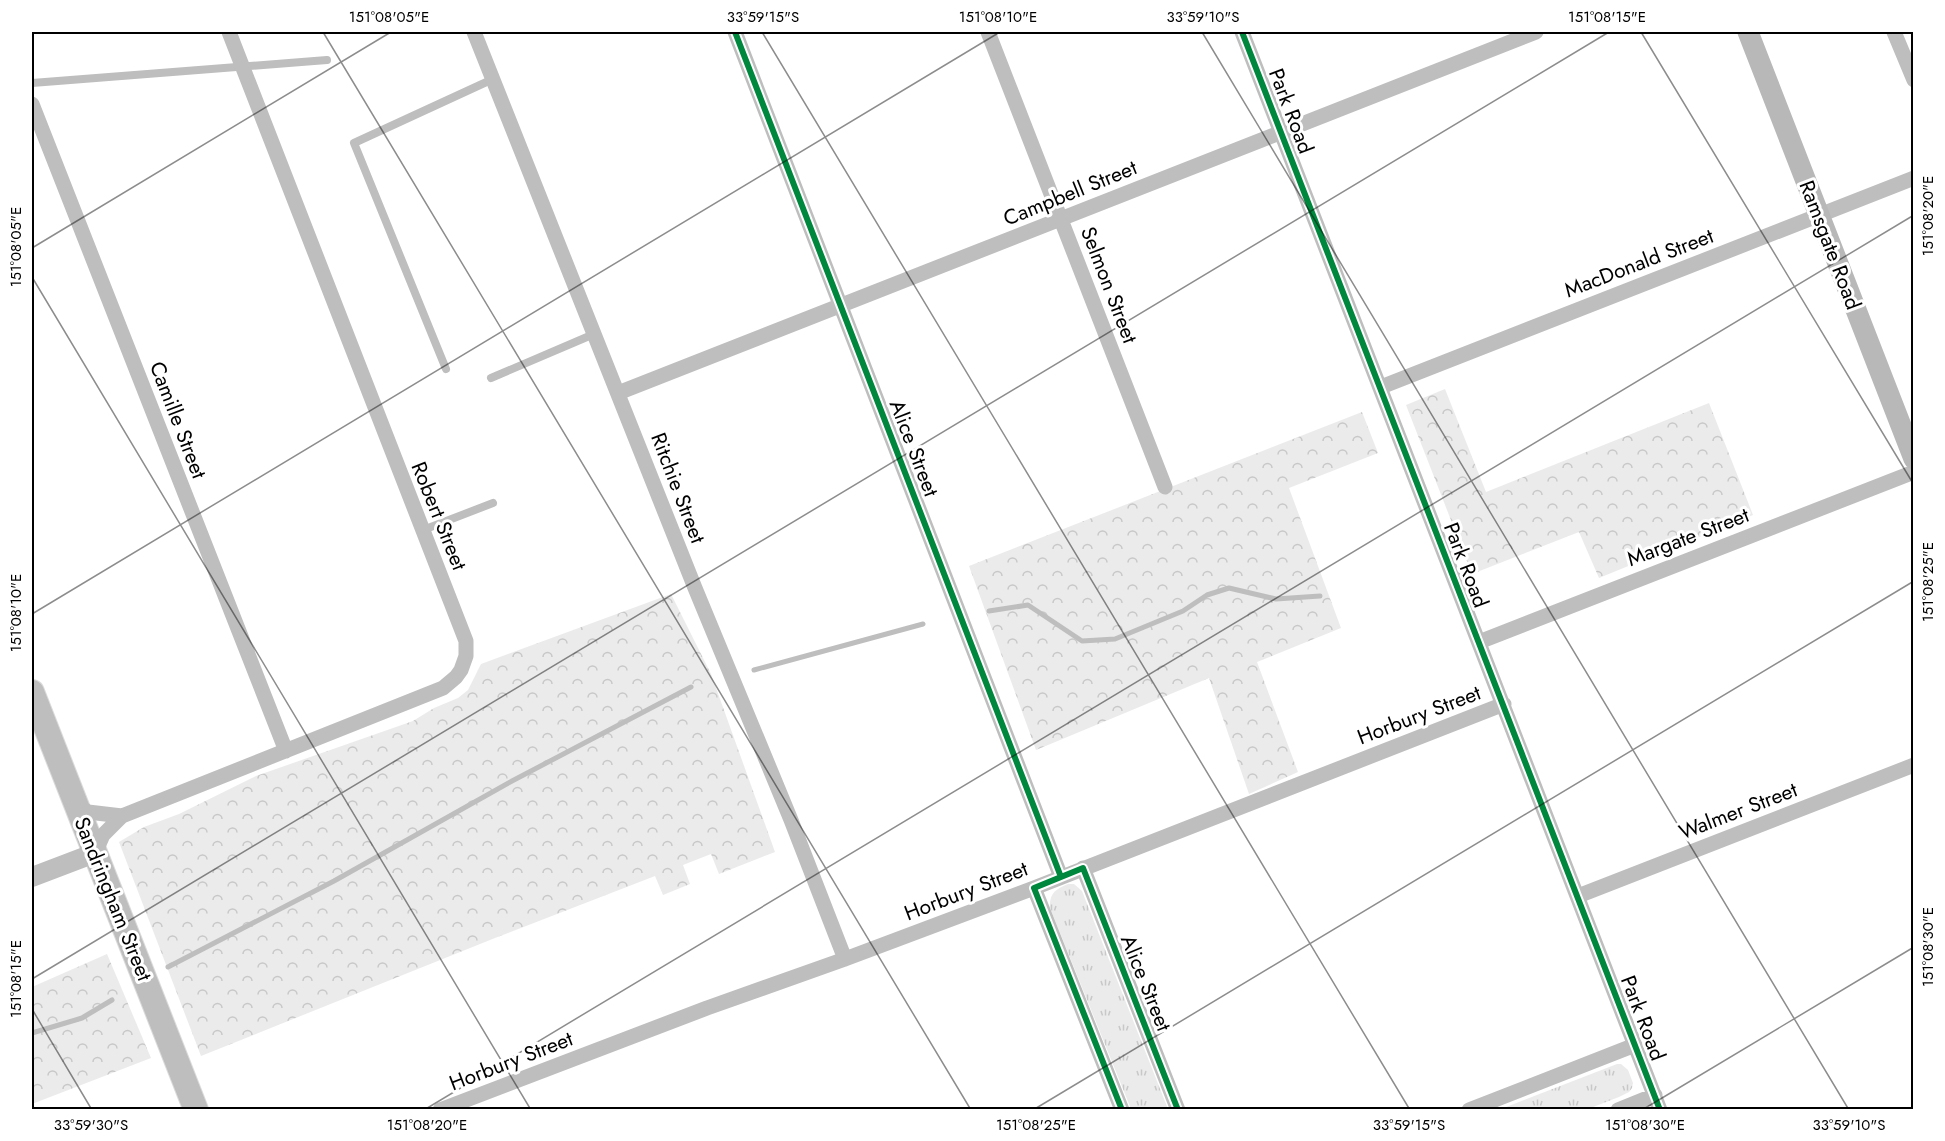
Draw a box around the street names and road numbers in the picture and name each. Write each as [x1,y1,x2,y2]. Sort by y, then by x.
street label: Park Road [1261,64,1321,158]
street label: Campbell Street [999,153,1141,233]
street label: Ramsgate Road [1792,176,1868,314]
street label: MacDonald Street [1560,221,1718,305]
street label: Selmon Street [1073,222,1145,348]
street label: Camille Street [142,357,214,483]
street label: Alice Street [882,395,946,501]
street label: Ritchie Street [643,428,713,548]
street label: Robert Street [404,457,474,575]
street label: Margate Street [1623,500,1753,574]
street label: Park Road [1436,518,1496,612]
street label: Horbury Street [1353,678,1485,752]
street label: Walmer Street [1675,775,1801,847]
street label: Sandringham Street [66,813,160,985]
street label: Horbury Street [900,854,1032,928]
street label: Alice Street [1113,930,1179,1036]
street label: Park Road [1613,971,1673,1065]
street label: Horbury Street [445,1024,577,1098]

